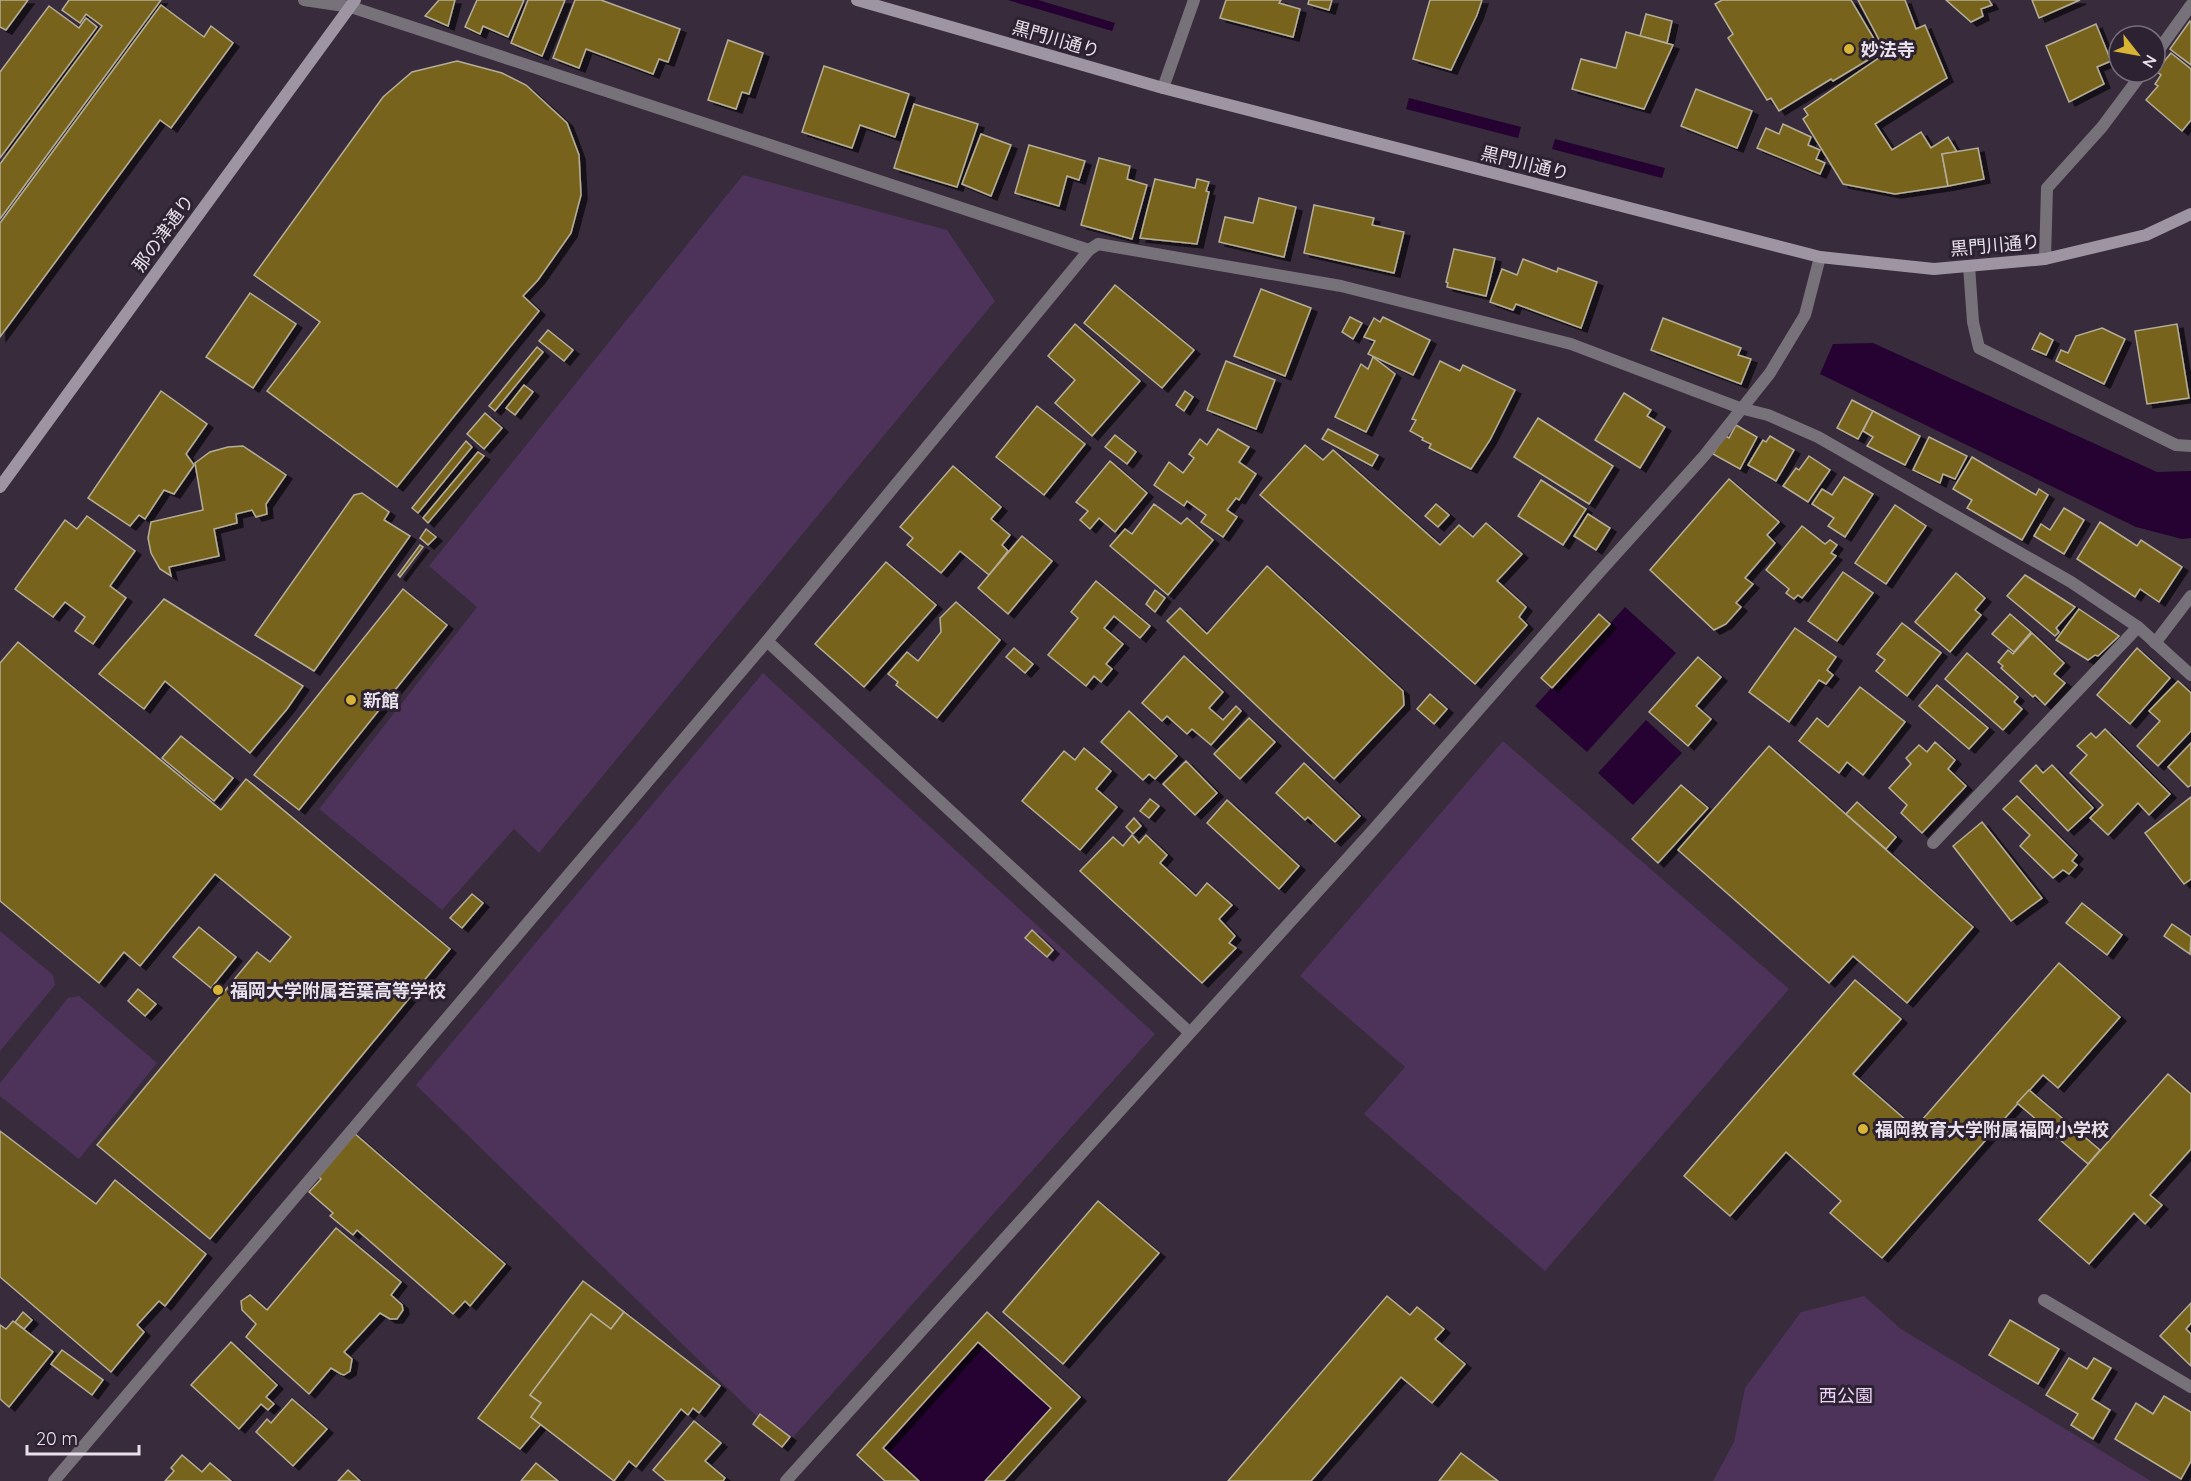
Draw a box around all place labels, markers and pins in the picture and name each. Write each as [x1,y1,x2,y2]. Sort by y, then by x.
place label: 妙法寺 [1861,38,1915,61]
marker: 妙法寺 [1842,42,1856,56]
place label: 新館 [363,689,399,712]
marker: 新館 [344,693,358,707]
place label: 福岡大学附属若葉高等学校 [230,979,446,1002]
marker: 福岡大学附属若葉高等学校 [211,983,225,997]
place label: 福岡教育大学附属福岡小学校 [1875,1118,2109,1141]
marker: 福岡教育大学附属福岡小学校 [1856,1122,1870,1136]

